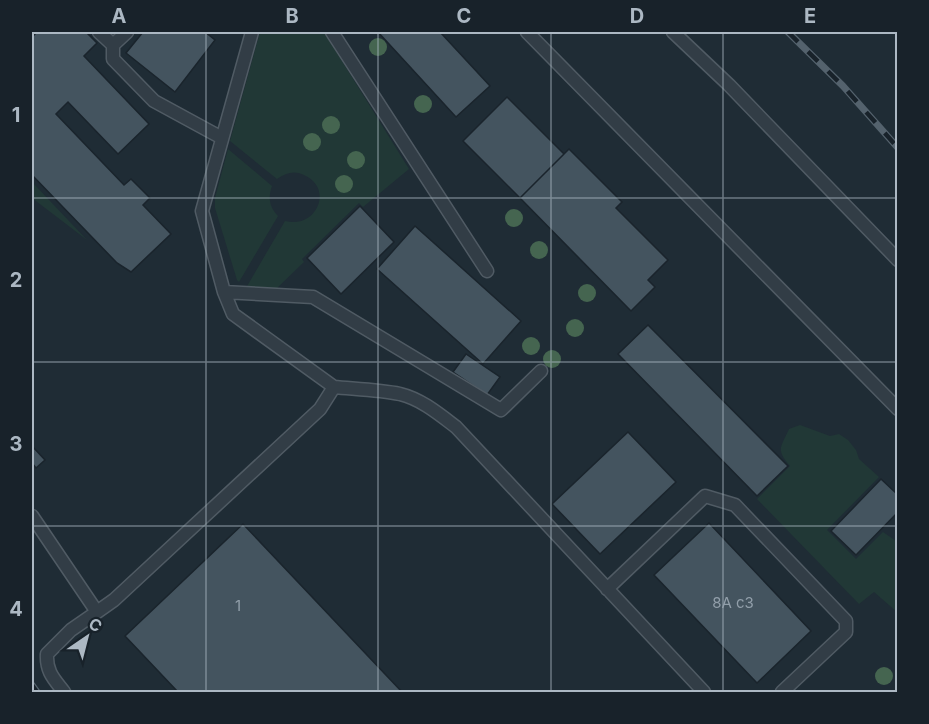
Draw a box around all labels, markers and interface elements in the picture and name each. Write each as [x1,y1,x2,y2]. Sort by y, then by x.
text: A [112,4,127,28]
text: B [285,4,299,28]
text: C [457,4,471,28]
text: D [630,4,644,28]
text: E [804,4,816,28]
text: 1 [12,103,20,127]
text: 2 [10,268,22,292]
text: 3 [10,432,22,456]
house number: 8А с3 [712,593,754,612]
house number: 1 [235,596,241,615]
text: 4 [9,597,23,621]
north arrow [57,607,117,667]
text: С [85,613,106,636]

